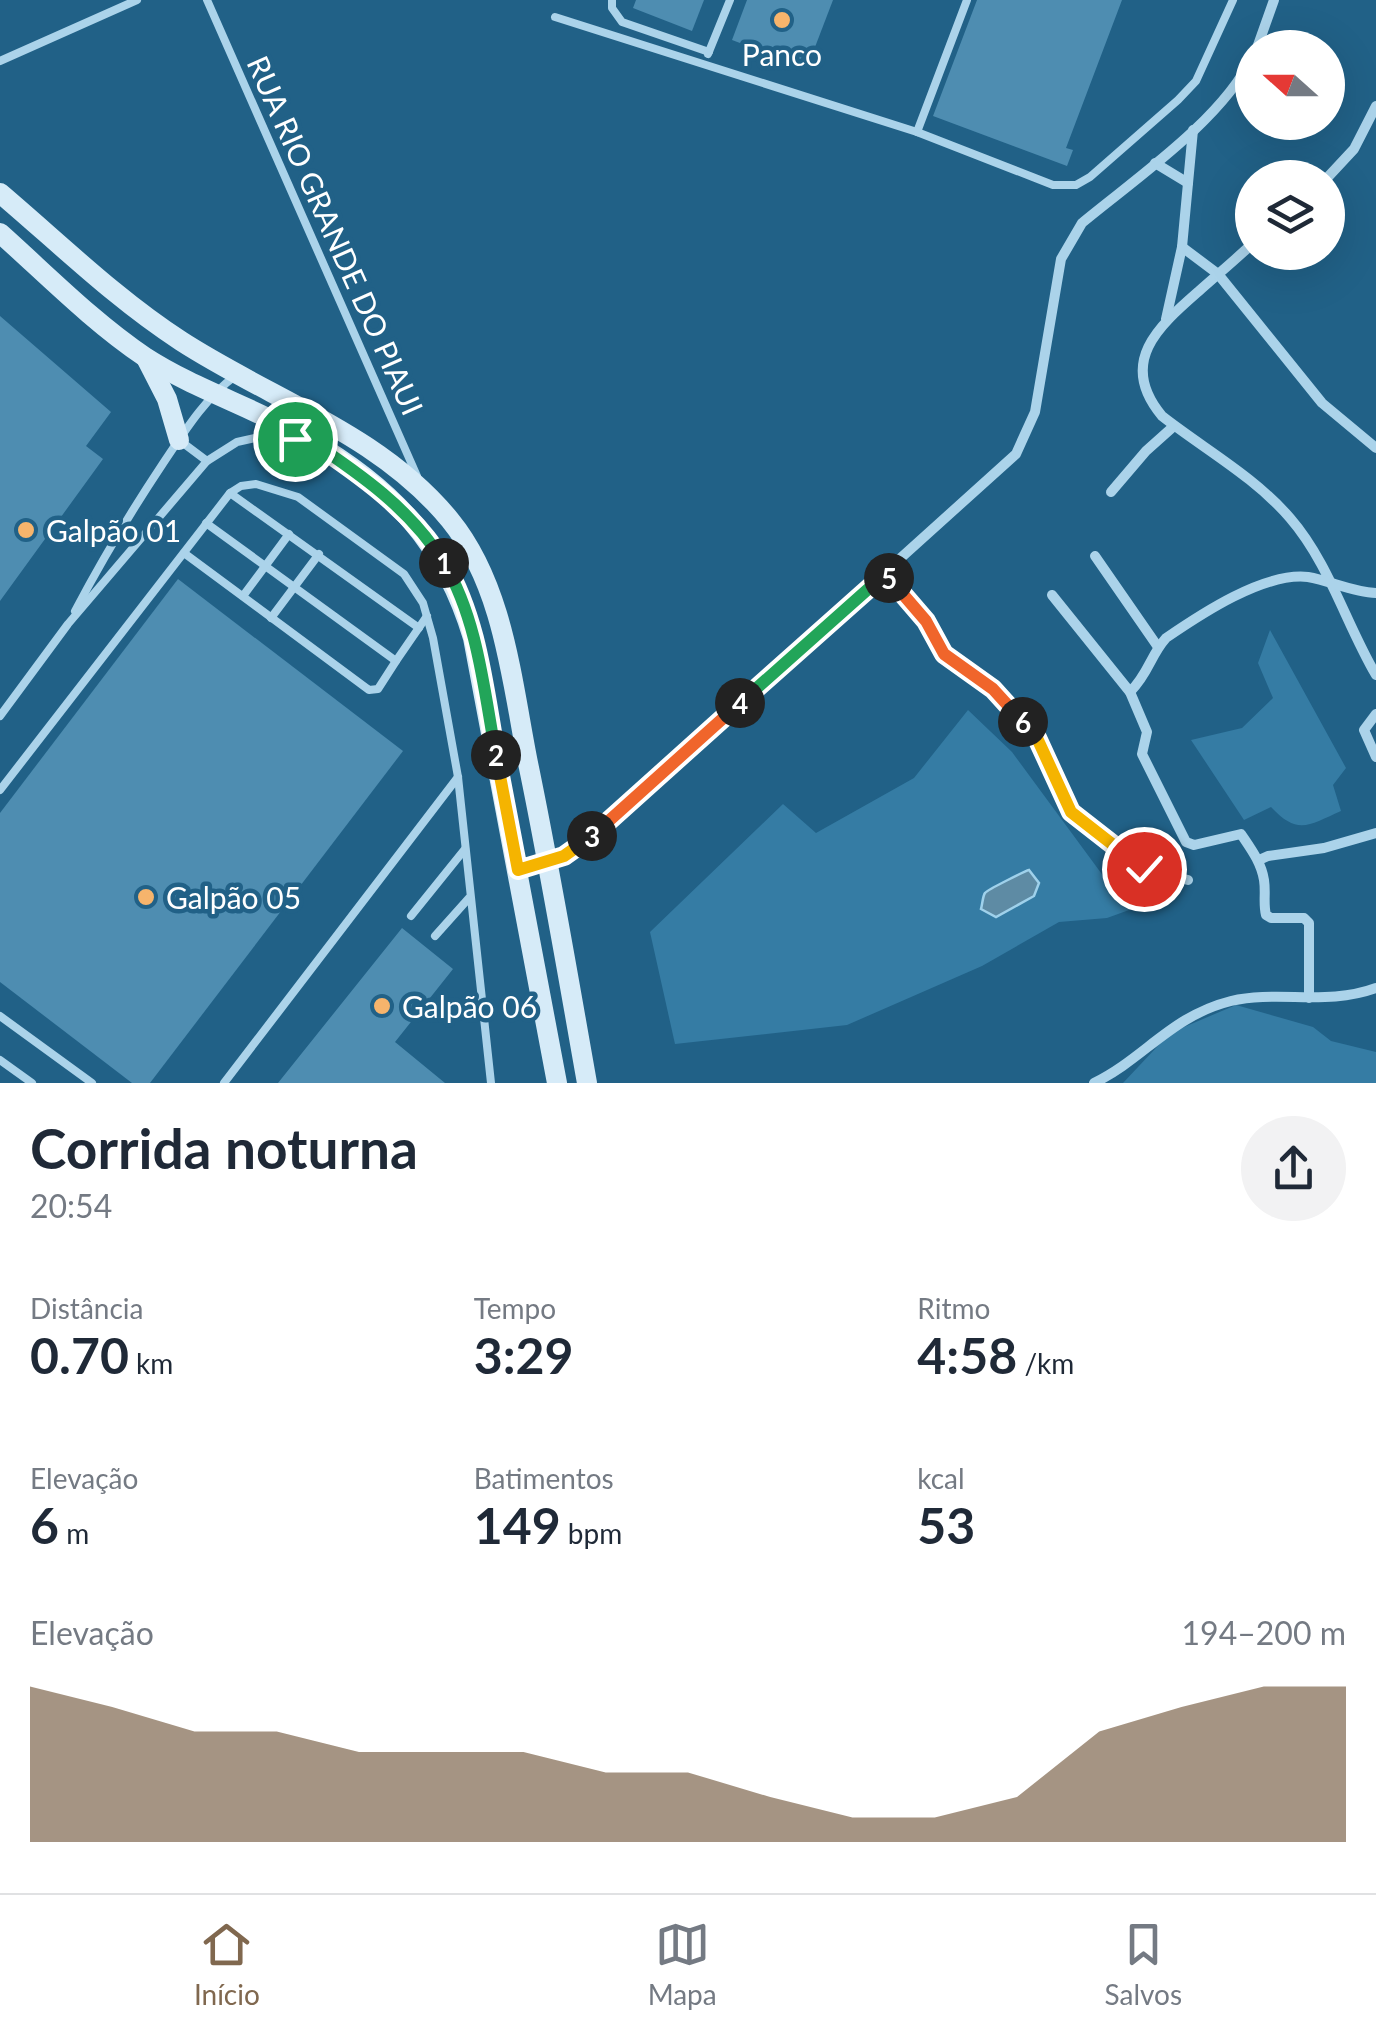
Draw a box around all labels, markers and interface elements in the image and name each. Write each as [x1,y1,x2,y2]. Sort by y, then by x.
marker: Panco [771,9,793,31]
north arrow [1235,30,1345,140]
map controls [1235,30,1345,270]
place label: Panco [742,36,822,72]
street label: RUA RIO GRANDE DO PIAUI [240,50,432,420]
button: layers [1235,160,1345,270]
pin [253,397,338,482]
icon: arrive [268,412,323,467]
place label: Galpão 01 [46,512,181,548]
marker: Galpão 01 [15,519,37,541]
pin: 1 [419,538,469,588]
text: 1 [436,546,452,580]
pin: 5 [864,553,914,603]
text: 5 [881,561,897,595]
pin: 4 [715,678,765,728]
text: 4 [732,686,748,720]
pin: 6 [998,697,1048,747]
text: 6 [1015,705,1031,739]
pin: 2 [471,730,521,780]
text: 2 [488,738,504,772]
pin: 3 [567,811,617,861]
text: 3 [584,819,600,853]
pin [1102,827,1187,912]
icon: check [1117,842,1172,897]
place label: Galpão 05 [166,879,301,915]
marker: Galpão 05 [135,886,157,908]
place label: Galpão 06 [402,988,537,1024]
marker: Galpão 06 [371,995,393,1017]
text: Corrida noturna [30,1115,418,1181]
button: share [1241,1116,1346,1221]
text: 20:54 [30,1186,112,1225]
text: Distância [30,1291,143,1325]
text: Tempo [474,1291,556,1325]
text: Ritmo [917,1291,990,1325]
text: 0.70 [30,1325,129,1385]
text: 3:29 [474,1325,574,1385]
text: 4:58 [917,1325,1017,1385]
text: km [129,1346,173,1380]
text: /km [1017,1346,1074,1380]
text: Elevação [30,1461,138,1495]
text: Batimentos [474,1461,614,1495]
text: kcal [917,1461,965,1495]
text: 6 [30,1495,59,1555]
text: 149 [474,1495,561,1555]
text: 53 [917,1495,975,1555]
text: m [59,1516,89,1550]
text: bpm [561,1516,622,1550]
text: Elevação [30,1613,154,1652]
text: 194–200 m [1182,1613,1346,1652]
tab: Início [194,1917,260,2011]
tab: Mapa [648,1917,717,2011]
tab: Salvos [1105,1917,1182,2011]

